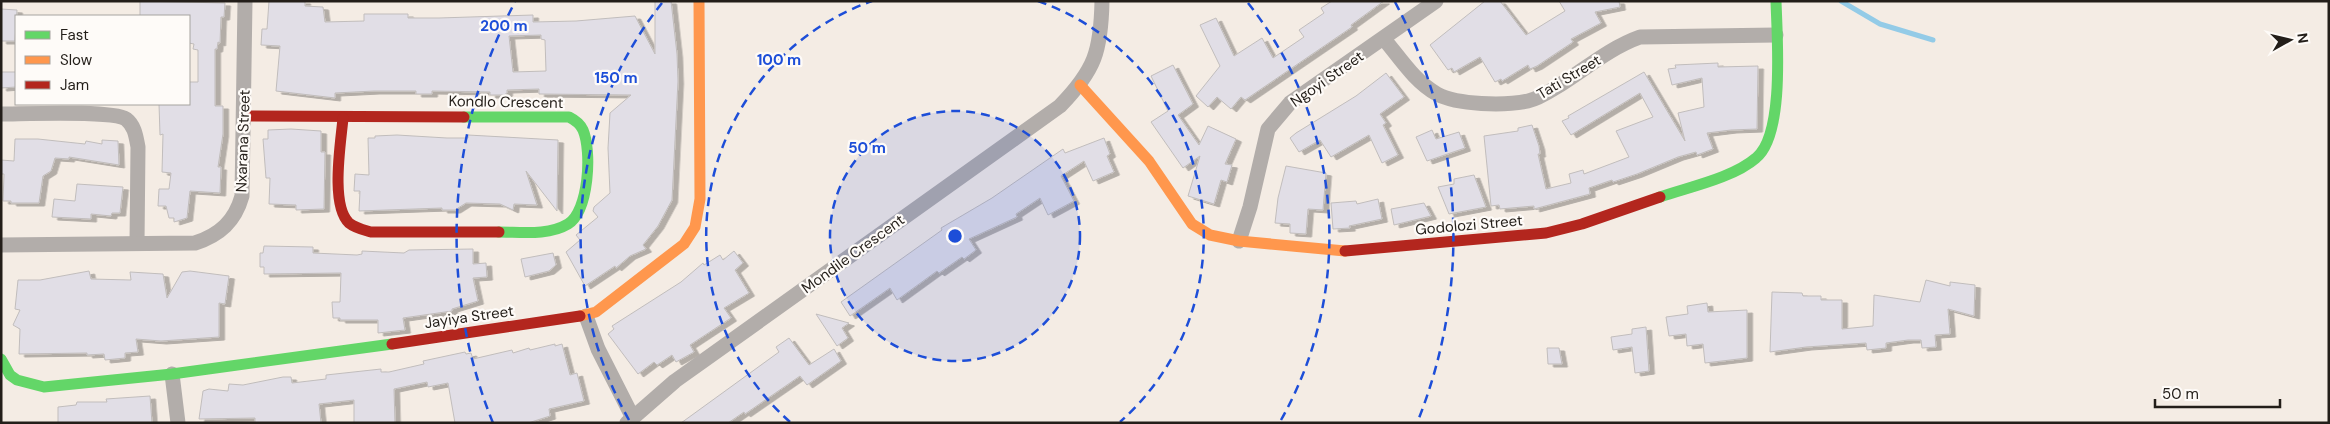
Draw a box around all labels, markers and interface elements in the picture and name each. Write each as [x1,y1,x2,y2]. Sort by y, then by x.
legend [15,15,190,105]
north arrow [2265,15,2315,65]
text: 200 m [480,16,528,36]
text: Fast [60,25,89,45]
text: N [2293,32,2312,45]
street label: Ngoyi Street [1286,46,1368,112]
text: Slow [60,50,93,70]
text: 100 m [757,50,801,70]
street label: Tati Street [1533,50,1605,104]
text: 150 m [595,68,638,88]
text: Jam [60,75,89,95]
street label: Nxarana Street [231,89,255,193]
street label: Kondlo Crescent [448,91,564,113]
text: 50 m [848,138,886,158]
street label: Mondile Crescent [798,210,909,298]
street label: Godolozi Street [1414,210,1524,240]
centre of rings [946,227,964,245]
street label: Jayiya Street [423,301,515,333]
scale bar [2155,376,2280,408]
text: 50 m [2162,384,2199,404]

